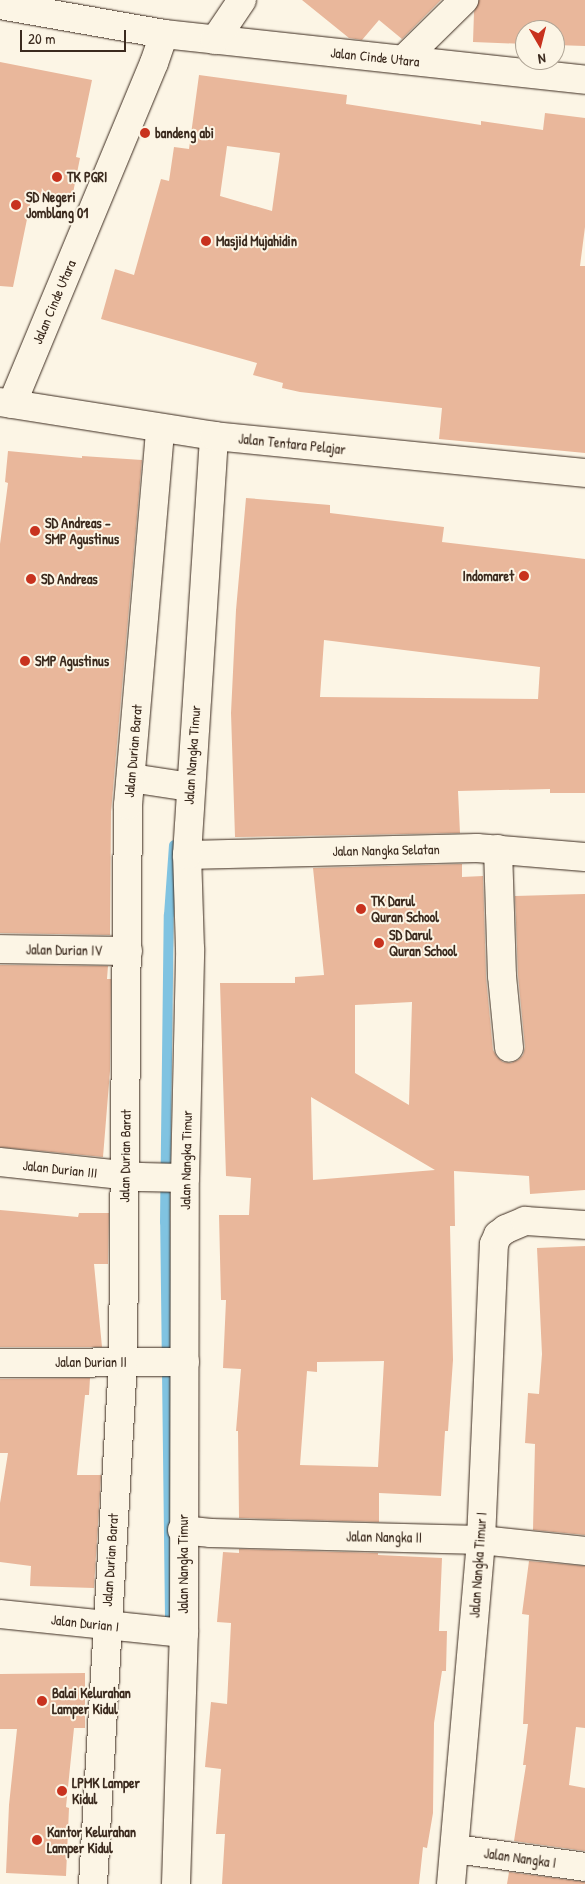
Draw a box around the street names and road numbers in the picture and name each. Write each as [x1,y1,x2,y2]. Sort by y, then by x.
street label: Jalan Cinde Utara [330,44,420,70]
street label: Jalan Cinde Utara [29,257,79,347]
street label: Jalan Tentara Pelajar [237,430,347,458]
street label: Jalan Durian Barat [121,704,145,798]
street label: Jalan Nangka Timur [180,705,204,805]
street label: Jalan Nangka Selatan [332,841,440,859]
street label: Jalan Durian IV [26,941,102,959]
street label: Jalan Durian Barat [116,1109,134,1203]
street label: Jalan Nangka Timur [177,1110,195,1210]
street label: Jalan Durian III [22,1157,98,1181]
street label: Jalan Durian II [55,1354,127,1370]
street label: Jalan Nangka Timur I [466,1511,490,1619]
street label: Jalan Durian Barat [98,1513,122,1607]
street label: Jalan Nangka Timur [175,1514,191,1614]
street label: Jalan Nangka II [346,1528,422,1546]
street label: Jalan Durian I [50,1611,120,1635]
street label: Jalan Nangka I [483,1845,557,1871]

